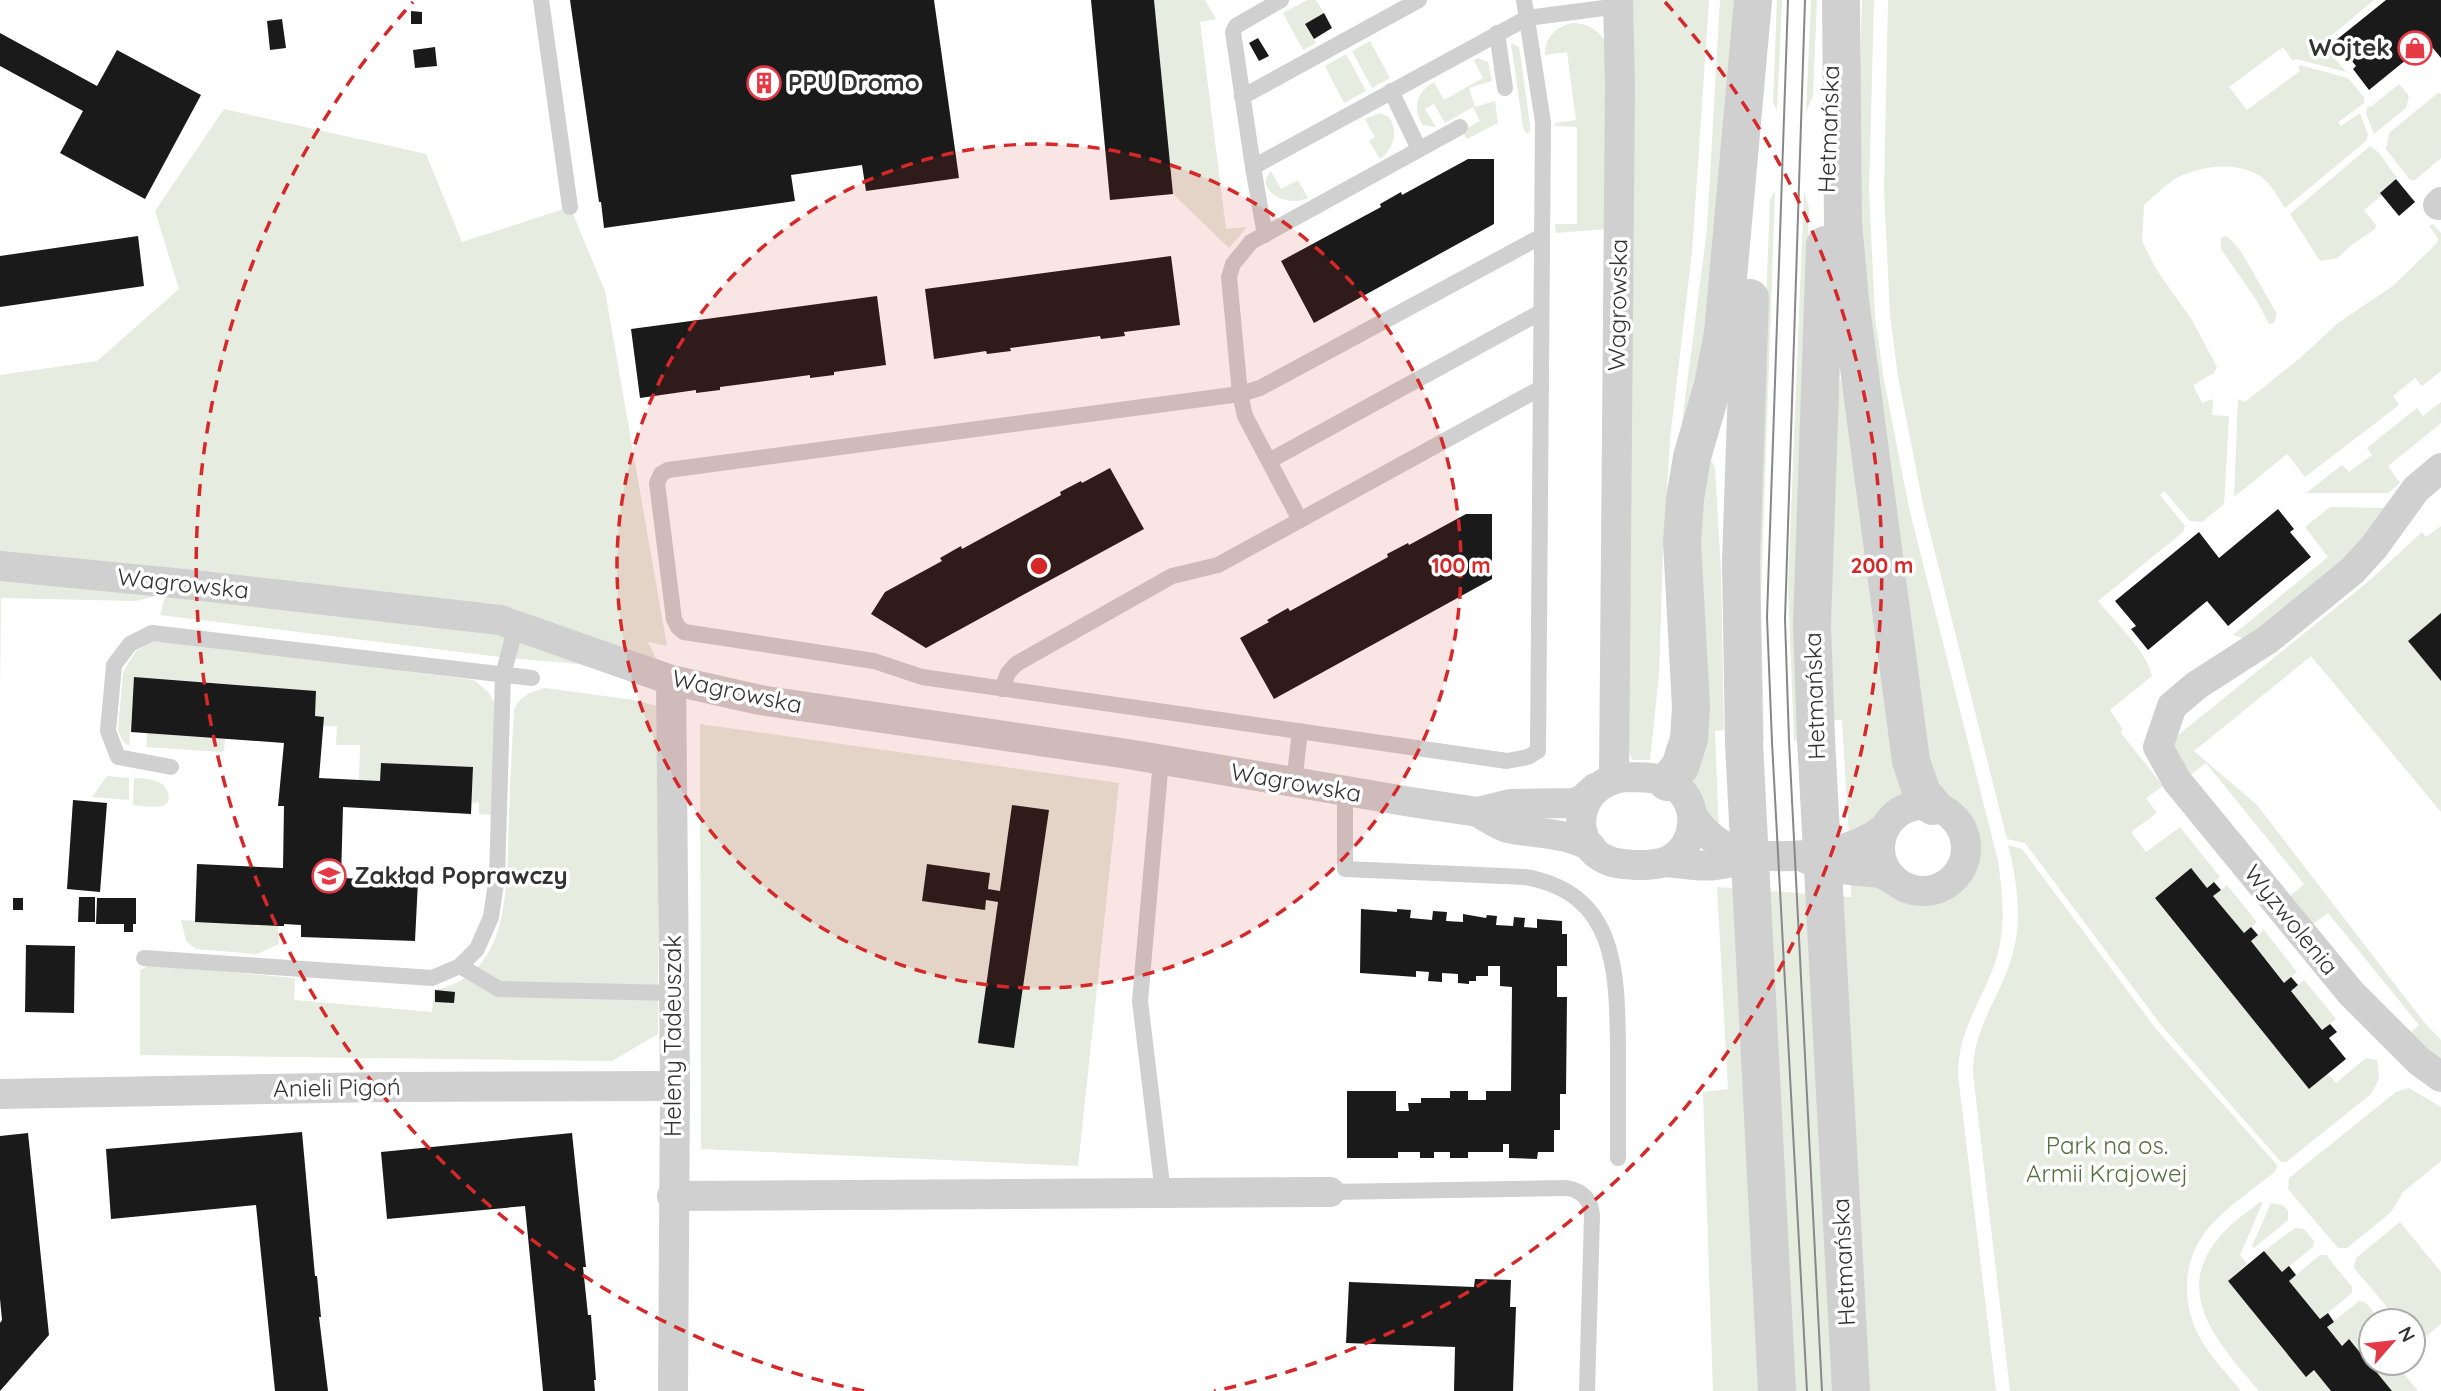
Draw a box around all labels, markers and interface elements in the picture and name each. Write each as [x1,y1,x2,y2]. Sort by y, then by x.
shop icon: Wojtek [2396,29,2434,67]
place label: Wojtek [2309,32,2390,62]
building icon: PPU Dromo [745,64,783,102]
street label: Hetmańska [1811,65,1845,193]
place label: PPU Dromo [788,67,920,97]
street label: Wagrowska [1601,239,1633,371]
text: 100 m [1431,552,1491,578]
text: 200 m [1851,552,1913,578]
centre of rings [1027,554,1051,578]
street label: Wagrowska [116,561,250,605]
street label: Hetmańska [1797,632,1831,760]
street label: Wagrowska [669,663,805,719]
street label: Wagrowska [1228,756,1364,808]
school or university icon: Zakład Poprawczy [310,857,348,895]
street label: Wyzwolenia [2238,858,2345,981]
place label: Zakład Poprawczy [354,860,568,890]
street label: Heleny Tadeuszak [657,935,687,1137]
street label: Anieli Pigoń [273,1071,401,1103]
park label: Park na os. Armii Krajowej [2026,1130,2188,1188]
street label: Hetmańska [1825,1197,1861,1327]
north arrow [2357,1307,2427,1377]
text: N [2393,1322,2421,1346]

